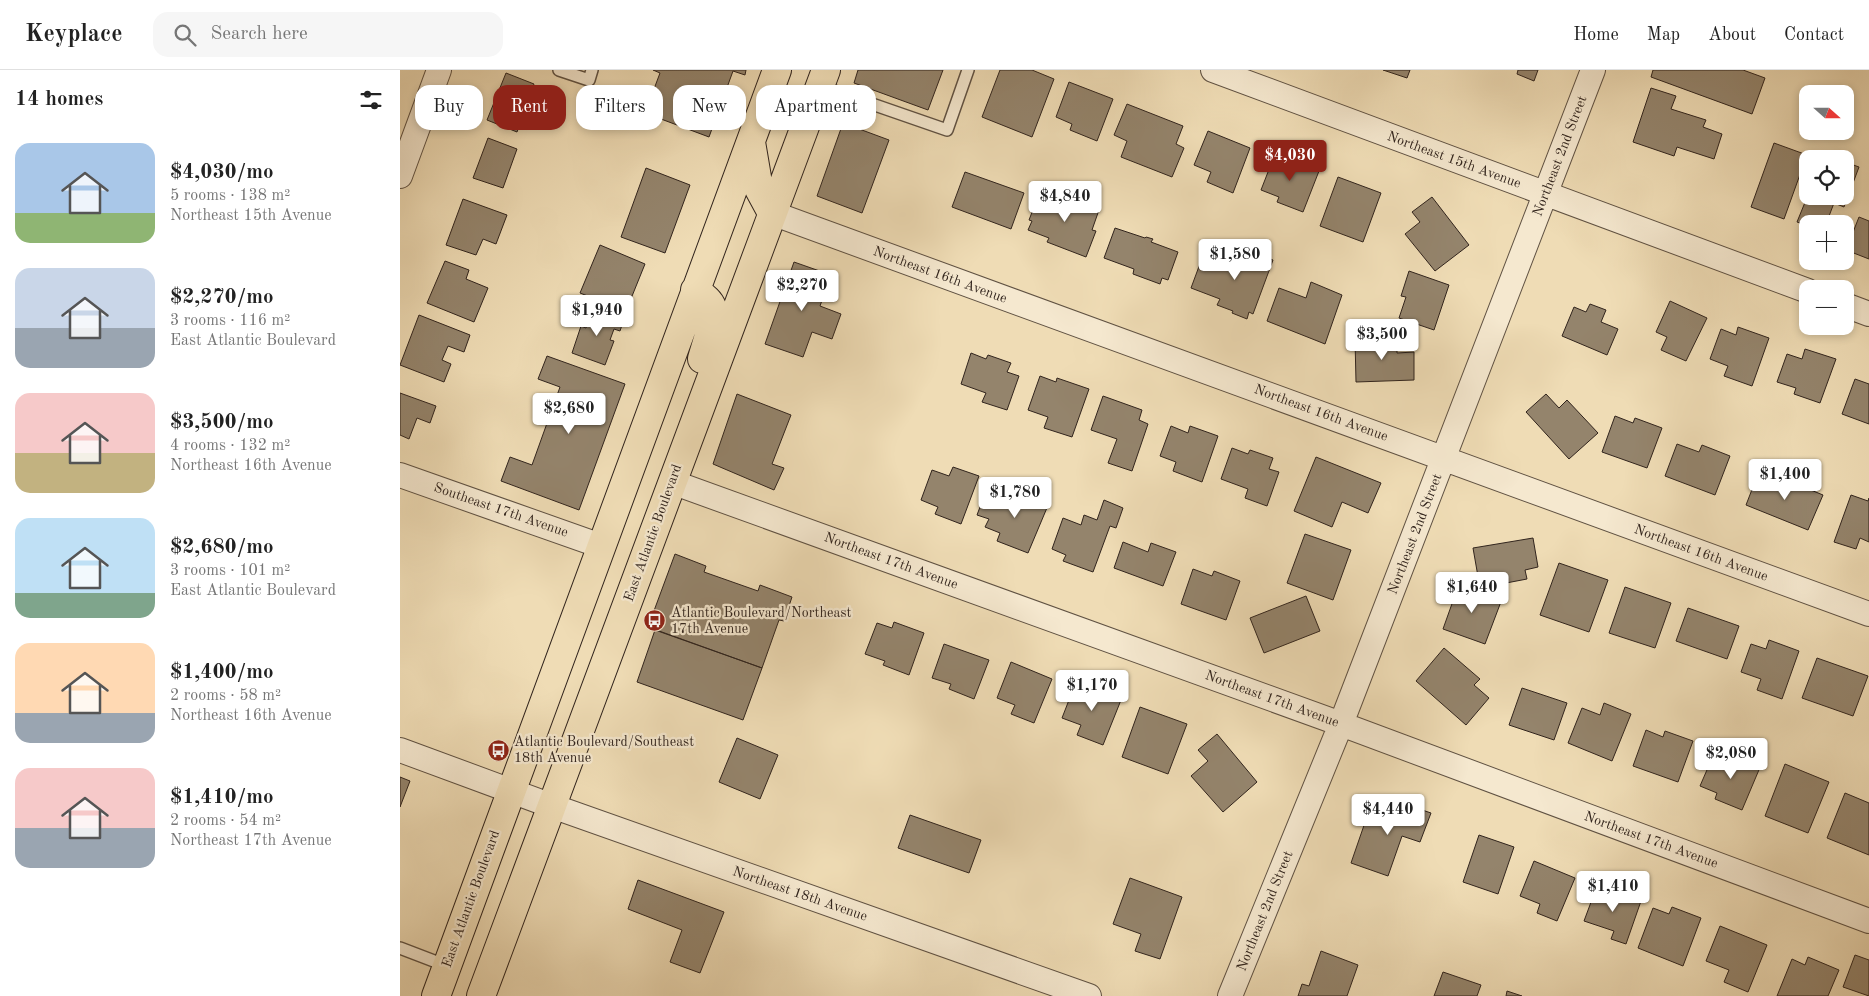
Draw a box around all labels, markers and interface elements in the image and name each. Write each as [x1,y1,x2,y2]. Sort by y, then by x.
search box [153,12,503,57]
icon: search [171,21,199,49]
text: Keyplace [25,23,123,47]
text: Search here [211,25,308,44]
text: Home [1573,26,1619,44]
text: Map [1647,26,1680,44]
text: About [1708,26,1756,44]
text: Contact [1784,26,1844,44]
chip: Buy [415,85,483,130]
chip: Rent [493,85,566,130]
chip: Filters [576,85,663,130]
chip: New [673,85,746,130]
chip: Apartment [756,85,876,130]
north arrow [1799,85,1854,140]
map controls [1799,85,1854,335]
icon: filters [357,86,385,114]
text: 14 homes [15,89,103,110]
street label: Northeast 2nd Street [1530,94,1590,218]
street label: Northeast 15th Avenue [1385,129,1523,191]
pin: $4,030 [1249,140,1331,182]
text: $4,030 [1265,148,1315,164]
button: locate [1799,150,1854,205]
text: $4,030/mo [170,162,274,183]
icon: home [55,163,115,223]
pin: $4,840 [1024,180,1106,223]
text: 5 rooms · 138 m² [170,188,290,204]
text: $4,840 [1040,189,1090,205]
text: Northeast 15th Avenue [170,208,332,224]
button: + [1799,215,1854,270]
pin: $1,580 [1194,238,1276,281]
street label: Northeast 16th Avenue [871,244,1009,306]
text: $1,580 [1210,247,1260,263]
pin: $2,270 [761,270,843,312]
text: $2,270 [777,278,827,294]
button: − [1799,280,1854,335]
text: $2,270/mo [170,287,274,308]
icon: home [55,288,115,348]
pin: $1,940 [556,294,638,337]
text: $1,940 [572,303,622,319]
text: 3 rooms · 116 m² [170,313,290,329]
pin: $3,500 [1341,318,1423,361]
text: $3,500 [1357,327,1407,343]
text: East Atlantic Boulevard [170,333,336,349]
street label: Northeast 16th Avenue [1252,382,1390,444]
pin: $2,680 [528,392,610,435]
text: $2,680 [544,401,594,417]
text: $3,500/mo [170,412,274,433]
icon: home [55,413,115,473]
text: 4 rooms · 132 m² [170,438,290,454]
text: Northeast 16th Avenue [170,458,332,474]
pin: $1,400 [1744,458,1826,501]
street label: East Atlantic Boulevard [622,462,684,604]
text: $1,400 [1760,467,1810,483]
street label: Northeast 2nd Street [1385,472,1445,596]
pin: $1,780 [974,476,1056,519]
street label: Southeast 17th Avenue [432,480,570,540]
text: $1,780 [990,485,1040,501]
street label: Northeast 16th Avenue [1632,522,1770,584]
street label: Northeast 17th Avenue [822,530,960,592]
text: $2,680/mo [170,537,274,558]
icon: home [55,538,115,598]
text: 3 rooms · 101 m² [170,563,290,579]
pin: $1,640 [1431,572,1513,614]
text: $1,640 [1447,580,1497,596]
text: East Atlantic Boulevard [170,583,336,599]
place label: Atlantic Boulevard/Northeast 17th Avenue [671,606,852,636]
bus stop icon: Atlantic Boulevard/Northeast 17th Avenue [643,609,667,633]
text: $1,400/mo [170,662,274,683]
icon: home [55,663,115,723]
street label: Northeast 17th Avenue [1203,668,1341,730]
pin: $1,170 [1051,670,1133,712]
text: $1,170 [1067,678,1117,694]
text: 2 rooms · 58 m² [170,688,281,704]
text: Northeast 16th Avenue [170,708,332,724]
place label: Atlantic Boulevard/Southeast 18th Avenue [514,735,694,765]
bus stop icon: Atlantic Boulevard/Southeast 18th Avenue [486,738,510,762]
pin: $2,080 [1690,738,1772,780]
text: $2,080 [1706,746,1756,762]
text: $1,410/mo [170,787,274,808]
icon: home [55,788,115,848]
pin: $4,440 [1347,794,1429,836]
text: $4,440 [1363,802,1413,818]
street label: Northeast 17th Avenue [1582,809,1720,871]
text: 2 rooms · 54 m² [170,813,281,829]
street label: East Atlantic Boulevard [440,828,502,970]
text: Northeast 17th Avenue [170,833,332,849]
street label: Northeast 2nd Street [1234,849,1296,973]
street label: Northeast 18th Avenue [731,864,869,924]
pin: $1,410 [1572,870,1654,913]
text: $1,410 [1588,879,1638,895]

